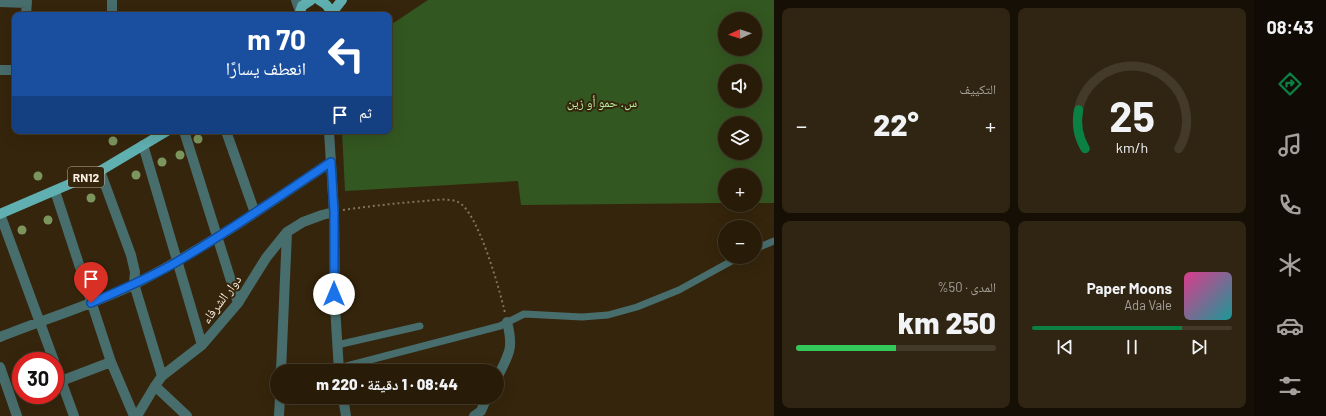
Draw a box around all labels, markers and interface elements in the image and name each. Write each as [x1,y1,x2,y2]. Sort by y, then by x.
north arrow [718,12,762,56]
map controls [718,12,762,264]
text: 08:43 [1266,16,1314,38]
text: 70 m [247,22,306,56]
icon: left [320,28,372,80]
text: انعطف يسارًا [226,57,306,79]
button: sound [718,64,762,108]
icon: directions [1276,70,1304,98]
text: التكييف [960,81,996,97]
text: 25 [1109,89,1155,139]
park label: س. حمو أو زين [567,94,637,111]
text: ثم [359,103,372,121]
icon: arrive [329,104,351,126]
text: 22° [873,106,919,142]
text: − [796,112,807,138]
text: + [985,112,996,138]
button: layers [718,116,762,160]
icon: music [1276,131,1304,159]
text: km/h [1116,138,1148,155]
road number: RN12 [68,167,104,187]
button: + [718,168,762,212]
icon: phone [1276,191,1304,219]
button: − [718,220,762,264]
icon: climate [1276,251,1304,279]
pin [74,262,108,303]
icon: arrive [80,268,102,290]
street label: دوار الشرفاء [198,272,245,327]
position arrow [313,273,355,315]
text: المدى · 50% [938,279,996,295]
text: Paper Moons [1087,279,1172,297]
text: Ada Vale [1124,297,1172,313]
text: 250 km [898,304,996,340]
icon: car [1276,312,1304,340]
icon: previous [1054,336,1076,358]
icon: pause [1121,336,1143,358]
icon: next [1188,336,1210,358]
speed limit sign: 30 [12,352,64,404]
icon: filters [1276,372,1304,400]
text: 08:44 · 1 دقيقة · 220 m [316,375,458,393]

